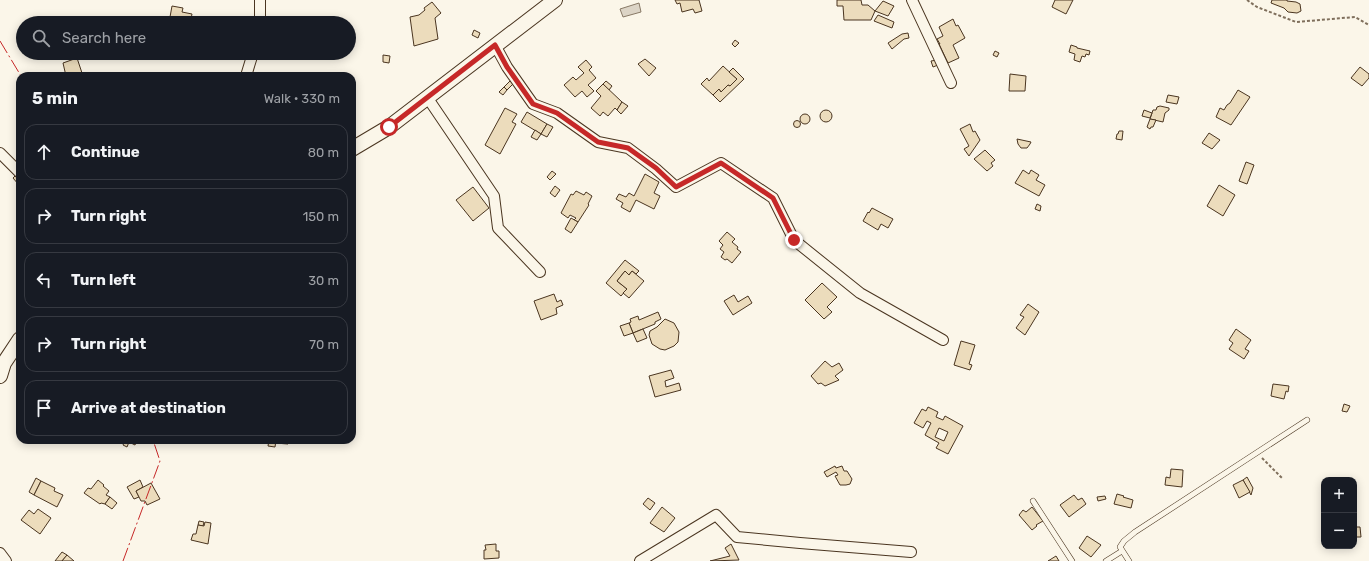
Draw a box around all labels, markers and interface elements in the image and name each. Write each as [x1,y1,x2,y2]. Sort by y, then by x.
search box [16,16,356,60]
icon: search [30,27,52,49]
text: Search here [62,29,146,47]
text: 5 min [32,88,78,108]
text: Walk · 330 m [264,91,340,106]
route start [380,118,398,136]
icon: ahead [33,141,55,163]
text: Continue [71,143,140,161]
text: 80 m [308,145,339,160]
icon: right [33,205,55,227]
text: Turn right [71,207,146,225]
text: 150 m [303,209,339,224]
route end [785,231,803,249]
icon: left [33,269,55,291]
text: Turn left [71,271,136,289]
text: 30 m [308,273,339,288]
icon: right [33,333,55,355]
text: Turn right [71,335,146,353]
text: 70 m [309,337,339,352]
icon: arrive [33,397,55,419]
text: Arrive at destination [71,399,226,417]
map controls [1321,477,1357,549]
button: + [1321,477,1357,513]
button: − [1321,513,1357,549]

